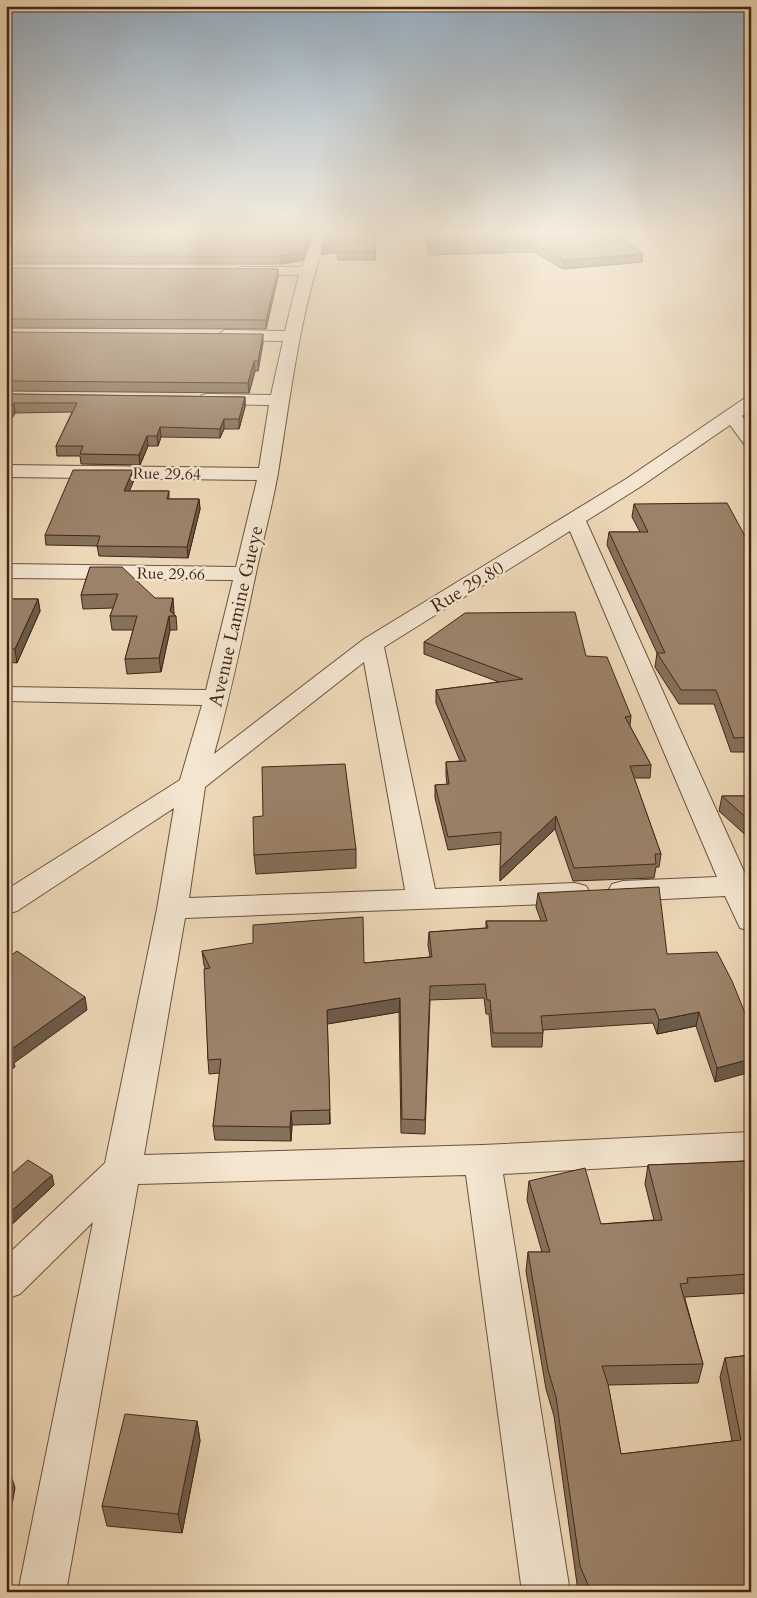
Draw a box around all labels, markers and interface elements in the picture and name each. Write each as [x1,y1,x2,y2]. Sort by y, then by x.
street label: Rue 29.64 [133,462,201,486]
street label: Avenue Lamine Gueye [202,523,269,709]
street label: Rue 29.80 [426,555,509,619]
street label: Rue 29.66 [137,562,205,586]

